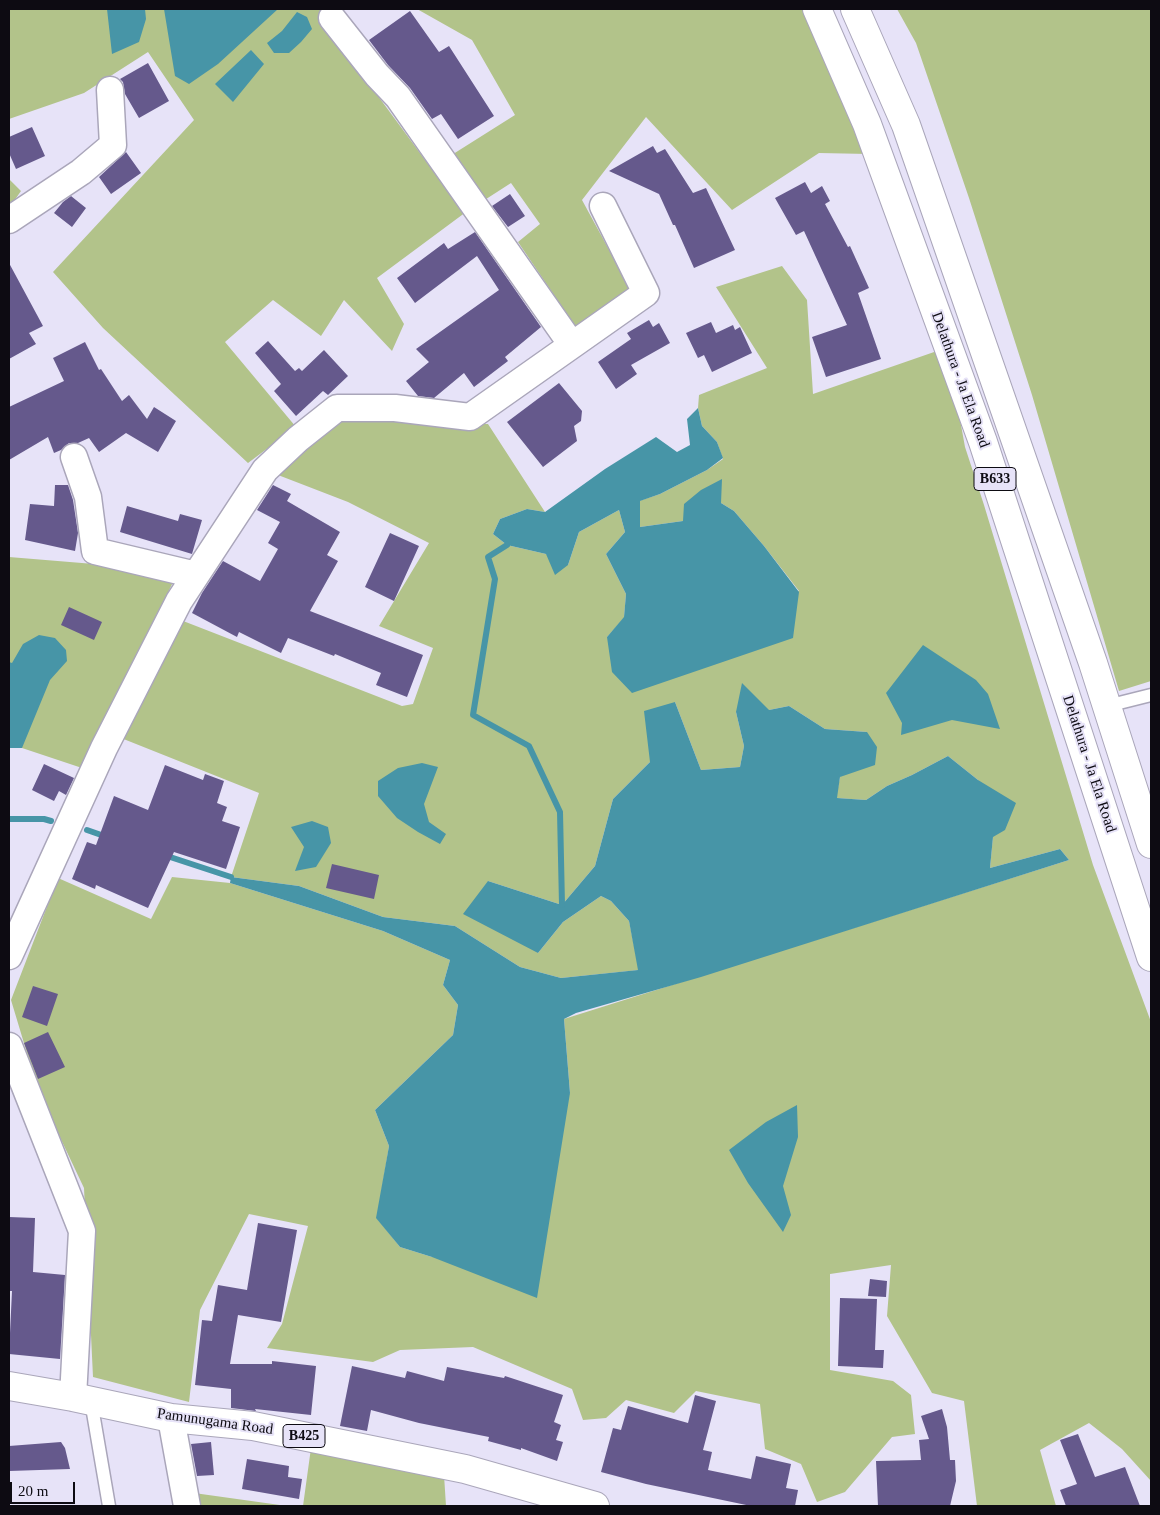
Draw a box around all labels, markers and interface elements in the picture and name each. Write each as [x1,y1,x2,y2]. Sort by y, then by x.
street label: Delathura - Ja Ela Road [927,310,993,450]
road number: B633 [974,468,1016,490]
street label: Delathura - Ja Ela Road [1058,693,1120,835]
street label: Pamunugama Road [156,1405,274,1439]
road number: B425 [283,1424,325,1448]
scale bar [12,1472,78,1504]
text: 20 m [18,1483,48,1499]

